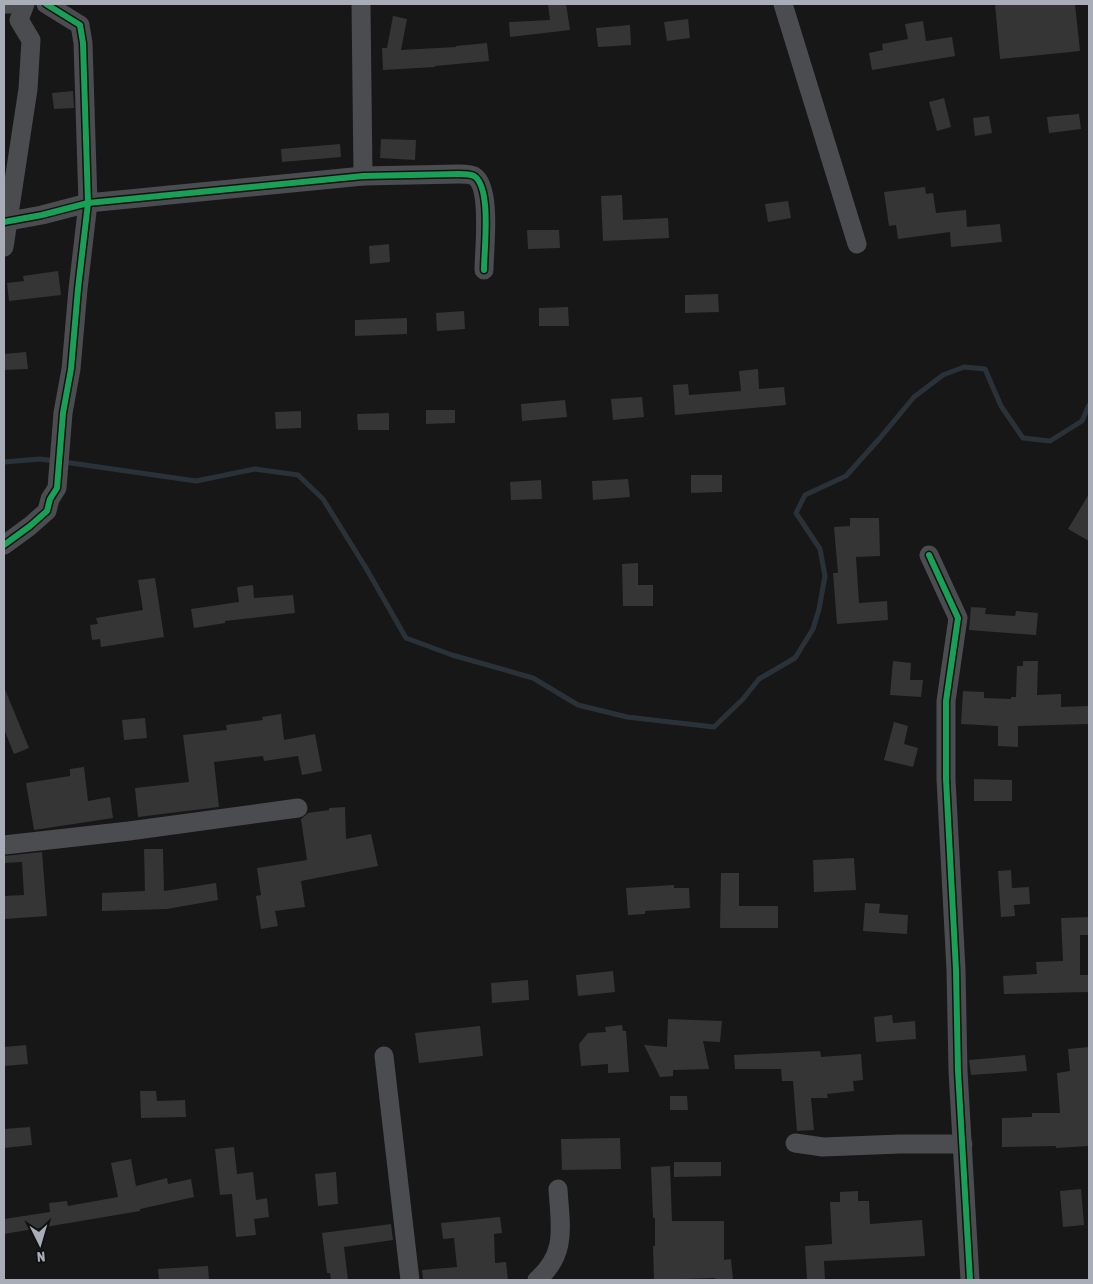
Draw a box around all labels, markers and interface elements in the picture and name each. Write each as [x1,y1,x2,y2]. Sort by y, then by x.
north arrow [15,1219,65,1269]
text: N [36,1249,46,1265]

